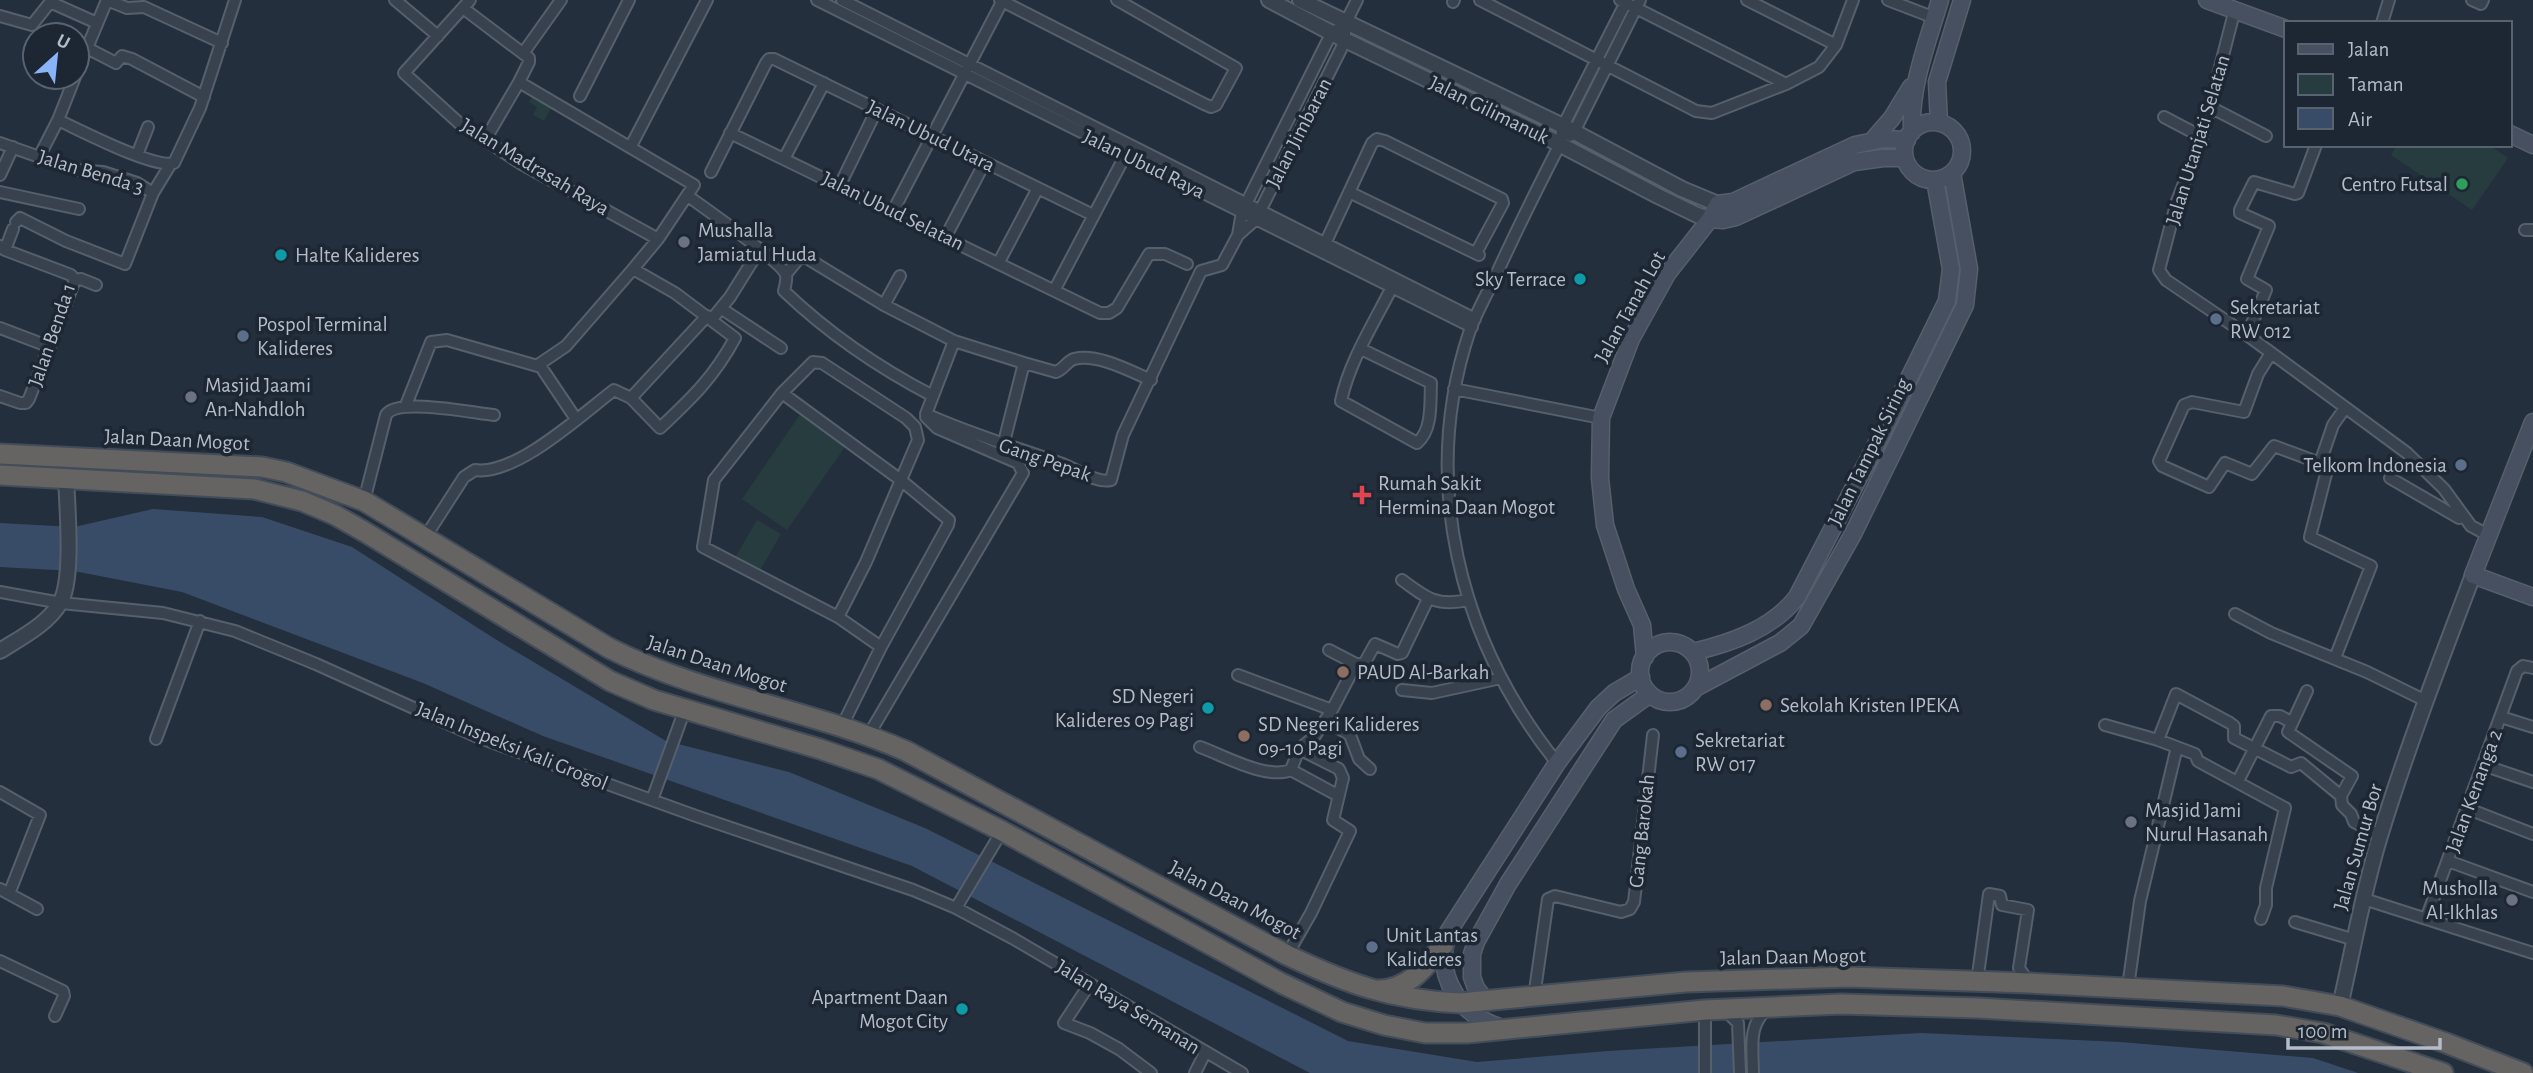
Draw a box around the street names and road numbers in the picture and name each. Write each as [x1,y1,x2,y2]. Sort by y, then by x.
street label: Jalan Utanjati Selatan [2162,53,2234,227]
street label: Jalan Gilimanuk [1426,72,1552,148]
street label: Jalan Jimbaran [1262,75,1336,191]
street label: Jalan Ubud Utara [864,96,998,176]
street label: Jalan Madrasah Raya [457,115,613,220]
street label: Jalan Ubud Raya [1080,125,1209,203]
street label: Jalan Benda 3 [36,146,146,198]
street label: Jalan Ubud Selatan [819,168,967,254]
street label: Jalan Tanah Lot [1591,248,1669,366]
street label: Jalan Benda 1 [25,281,79,389]
street label: Jalan Tampak Siring [1824,374,1914,529]
street label: Jalan Daan Mogot [104,426,251,454]
street label: Gang Pepak [996,434,1094,486]
street label: Jalan Daan Mogot [645,632,790,697]
street label: Jalan Inspeksi Kali Grogol [413,698,611,794]
street label: Jalan Kenanga 2 [2442,727,2506,855]
street label: Gang Barokah [1626,773,1658,889]
street label: Jalan Sumur Bor [2330,781,2386,913]
street label: Jalan Daan Mogot [1166,857,1304,944]
street label: Jalan Daan Mogot [1720,945,1866,969]
street label: Jalan Raya Semanan [1052,956,1204,1058]

